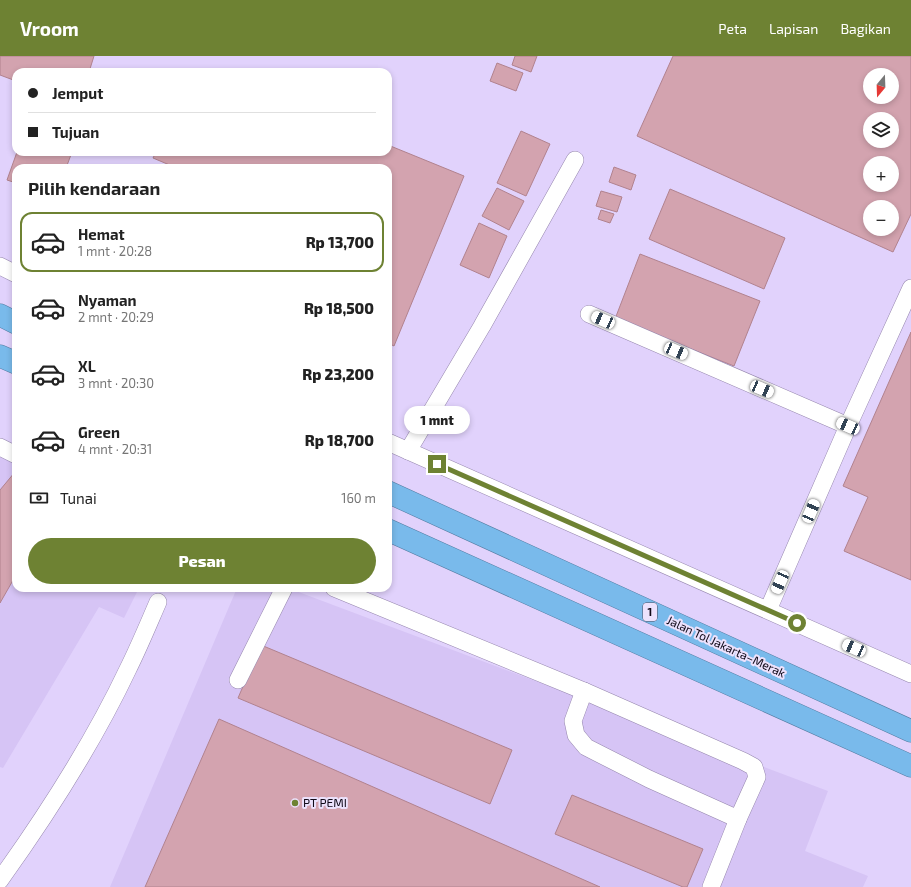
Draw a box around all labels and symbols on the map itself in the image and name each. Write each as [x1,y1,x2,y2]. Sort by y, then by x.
north arrow [863,68,899,104]
car [590,310,616,330]
car [663,341,689,361]
car [749,379,775,399]
callout: 1 mnt [404,406,470,434]
car [835,416,861,436]
route end [428,455,446,473]
car [801,498,821,524]
car [770,569,790,595]
road number: 1 [643,603,657,621]
street label: Jalan Tol Jakarta–Merak [665,612,788,680]
route start [788,614,806,632]
car [841,638,867,658]
place label: PT PEMI [303,795,347,809]
marker: PT PEMI [290,798,300,808]

